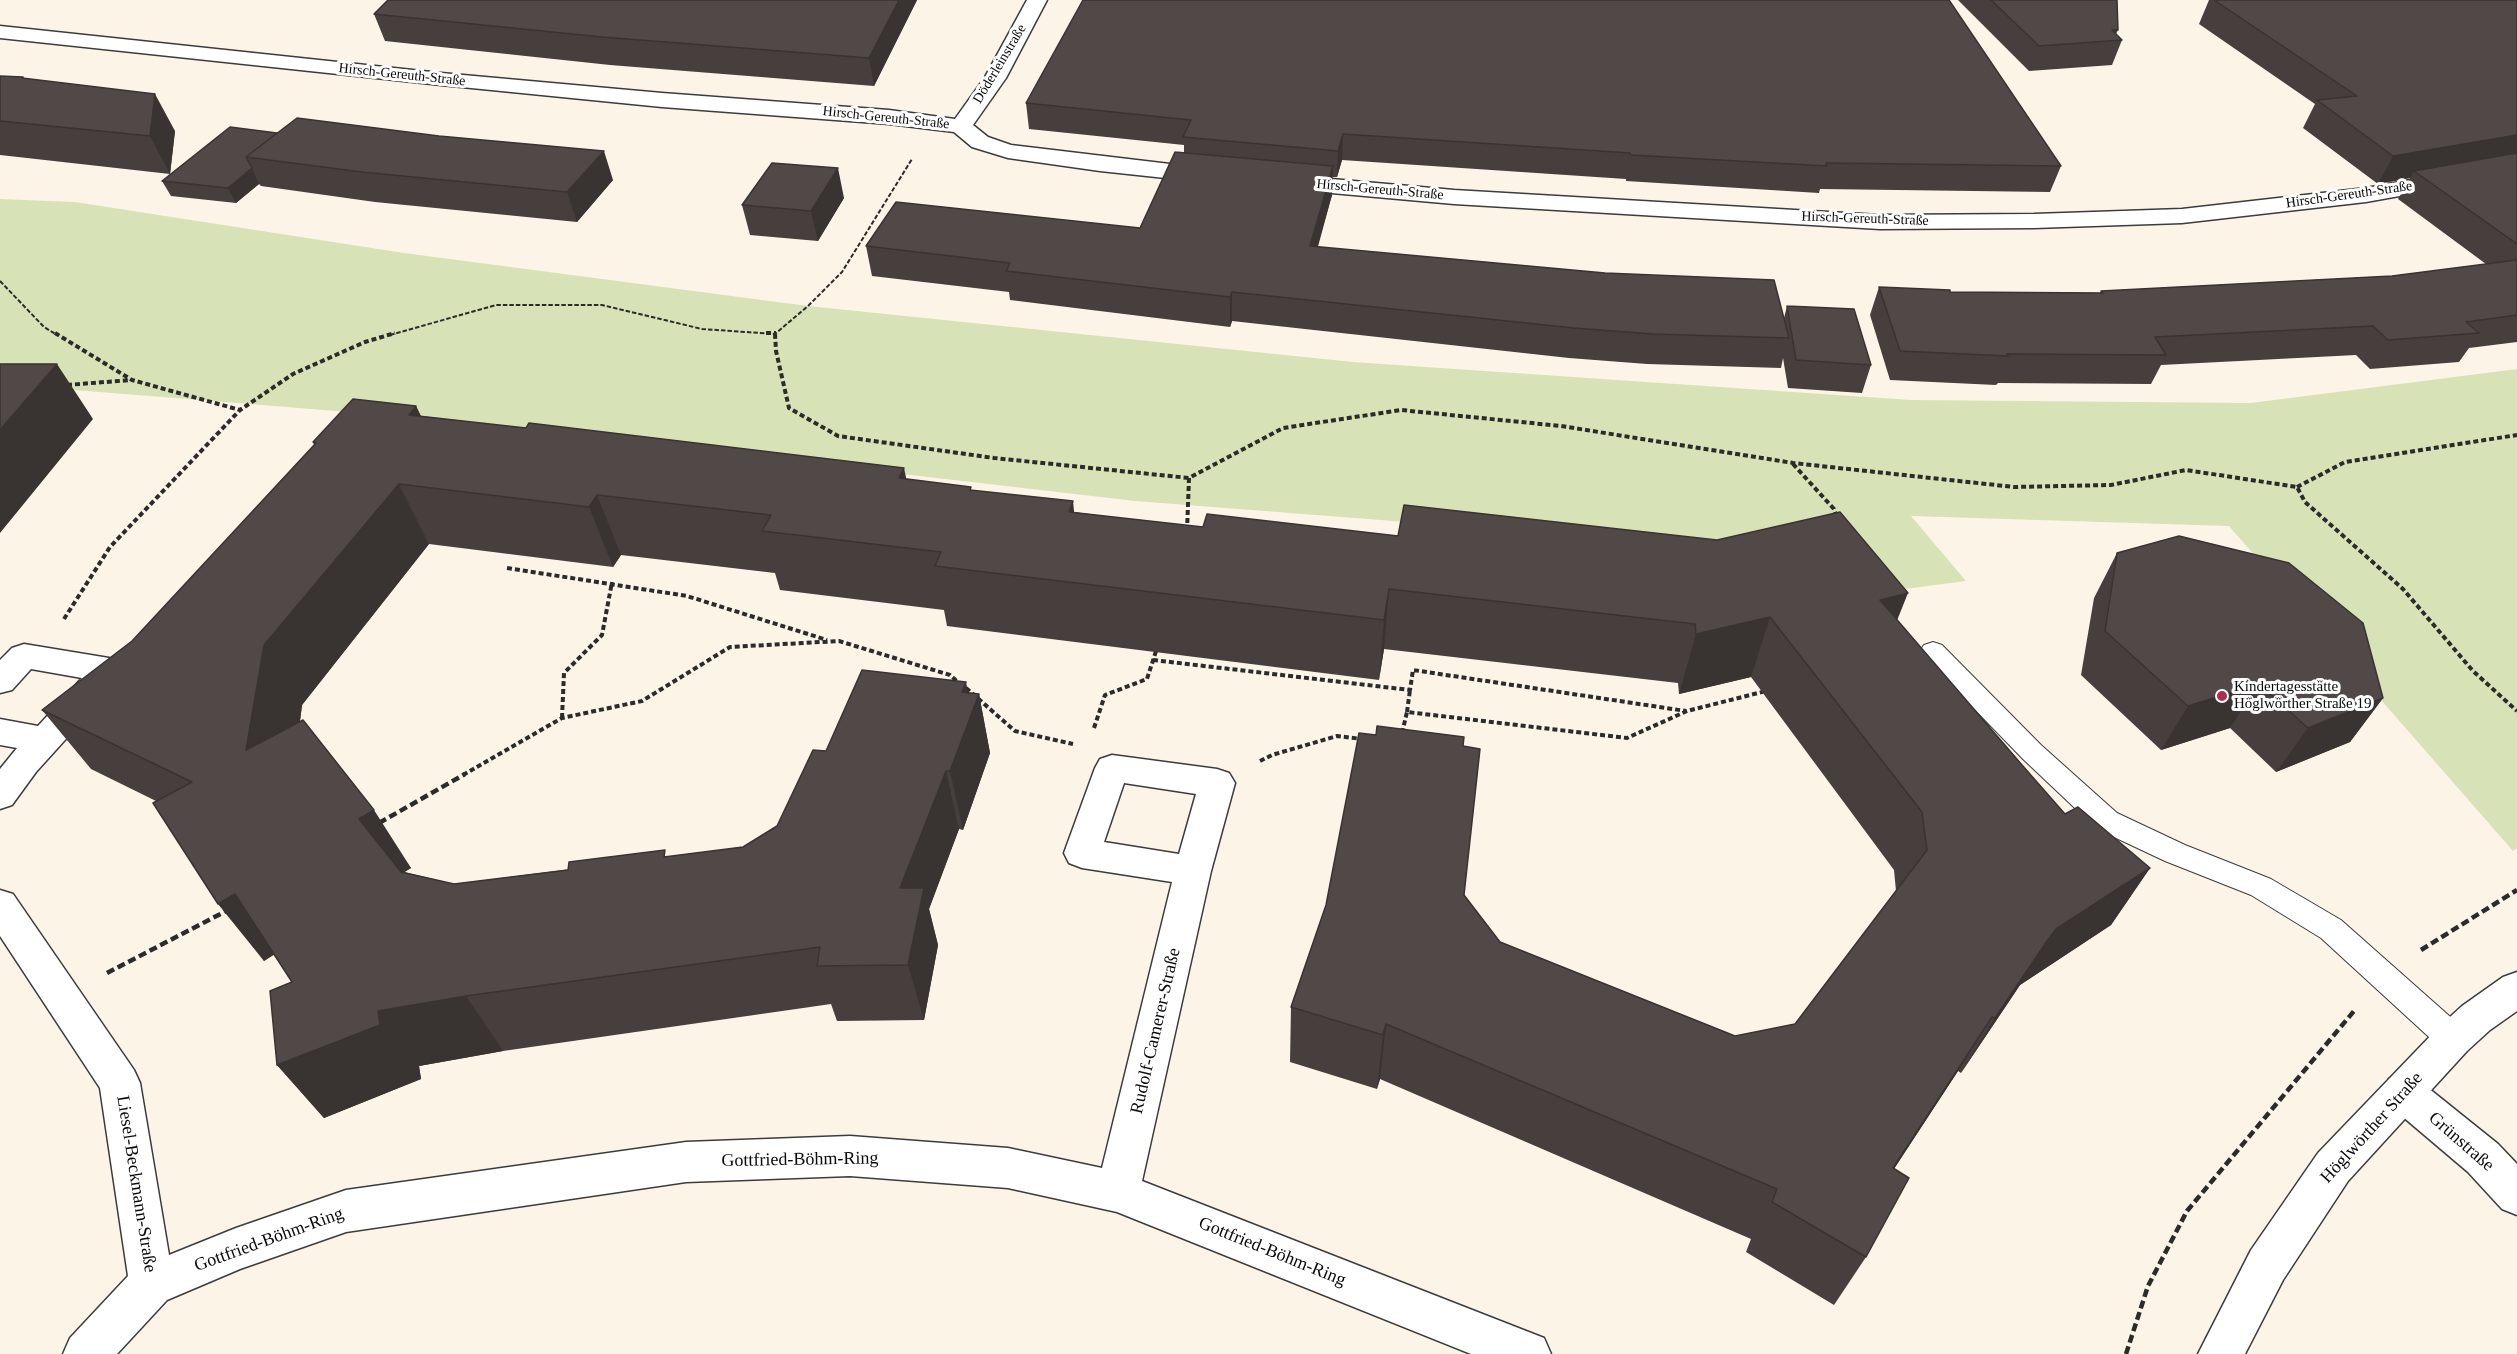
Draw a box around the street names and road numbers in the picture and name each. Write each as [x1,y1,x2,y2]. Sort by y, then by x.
street label: Döderleinstraße [970,21,1030,107]
street label: Hirsch-Gereuth-Straße [338,60,466,90]
street label: Hirsch-Gereuth-Straße [822,103,950,133]
street label: Hirsch-Gereuth-Straße [1316,176,1444,204]
street label: Hirsch-Gereuth-Straße [2285,178,2413,212]
street label: Hirsch-Gereuth-Straße [1801,208,1929,230]
street label: Rudolf-Camerer-Straße [1126,946,1186,1116]
street label: Höglwörther Straße [2316,1068,2428,1188]
street label: Liesel-Beckmann-Straße [111,1094,161,1274]
street label: Grünstraße [2424,1108,2498,1176]
street label: Gottfried-Böhm-Ring [721,1148,879,1172]
street label: Gottfried-Böhm-Ring [192,1203,346,1277]
street label: Gottfried-Böhm-Ring [1195,1213,1349,1291]

